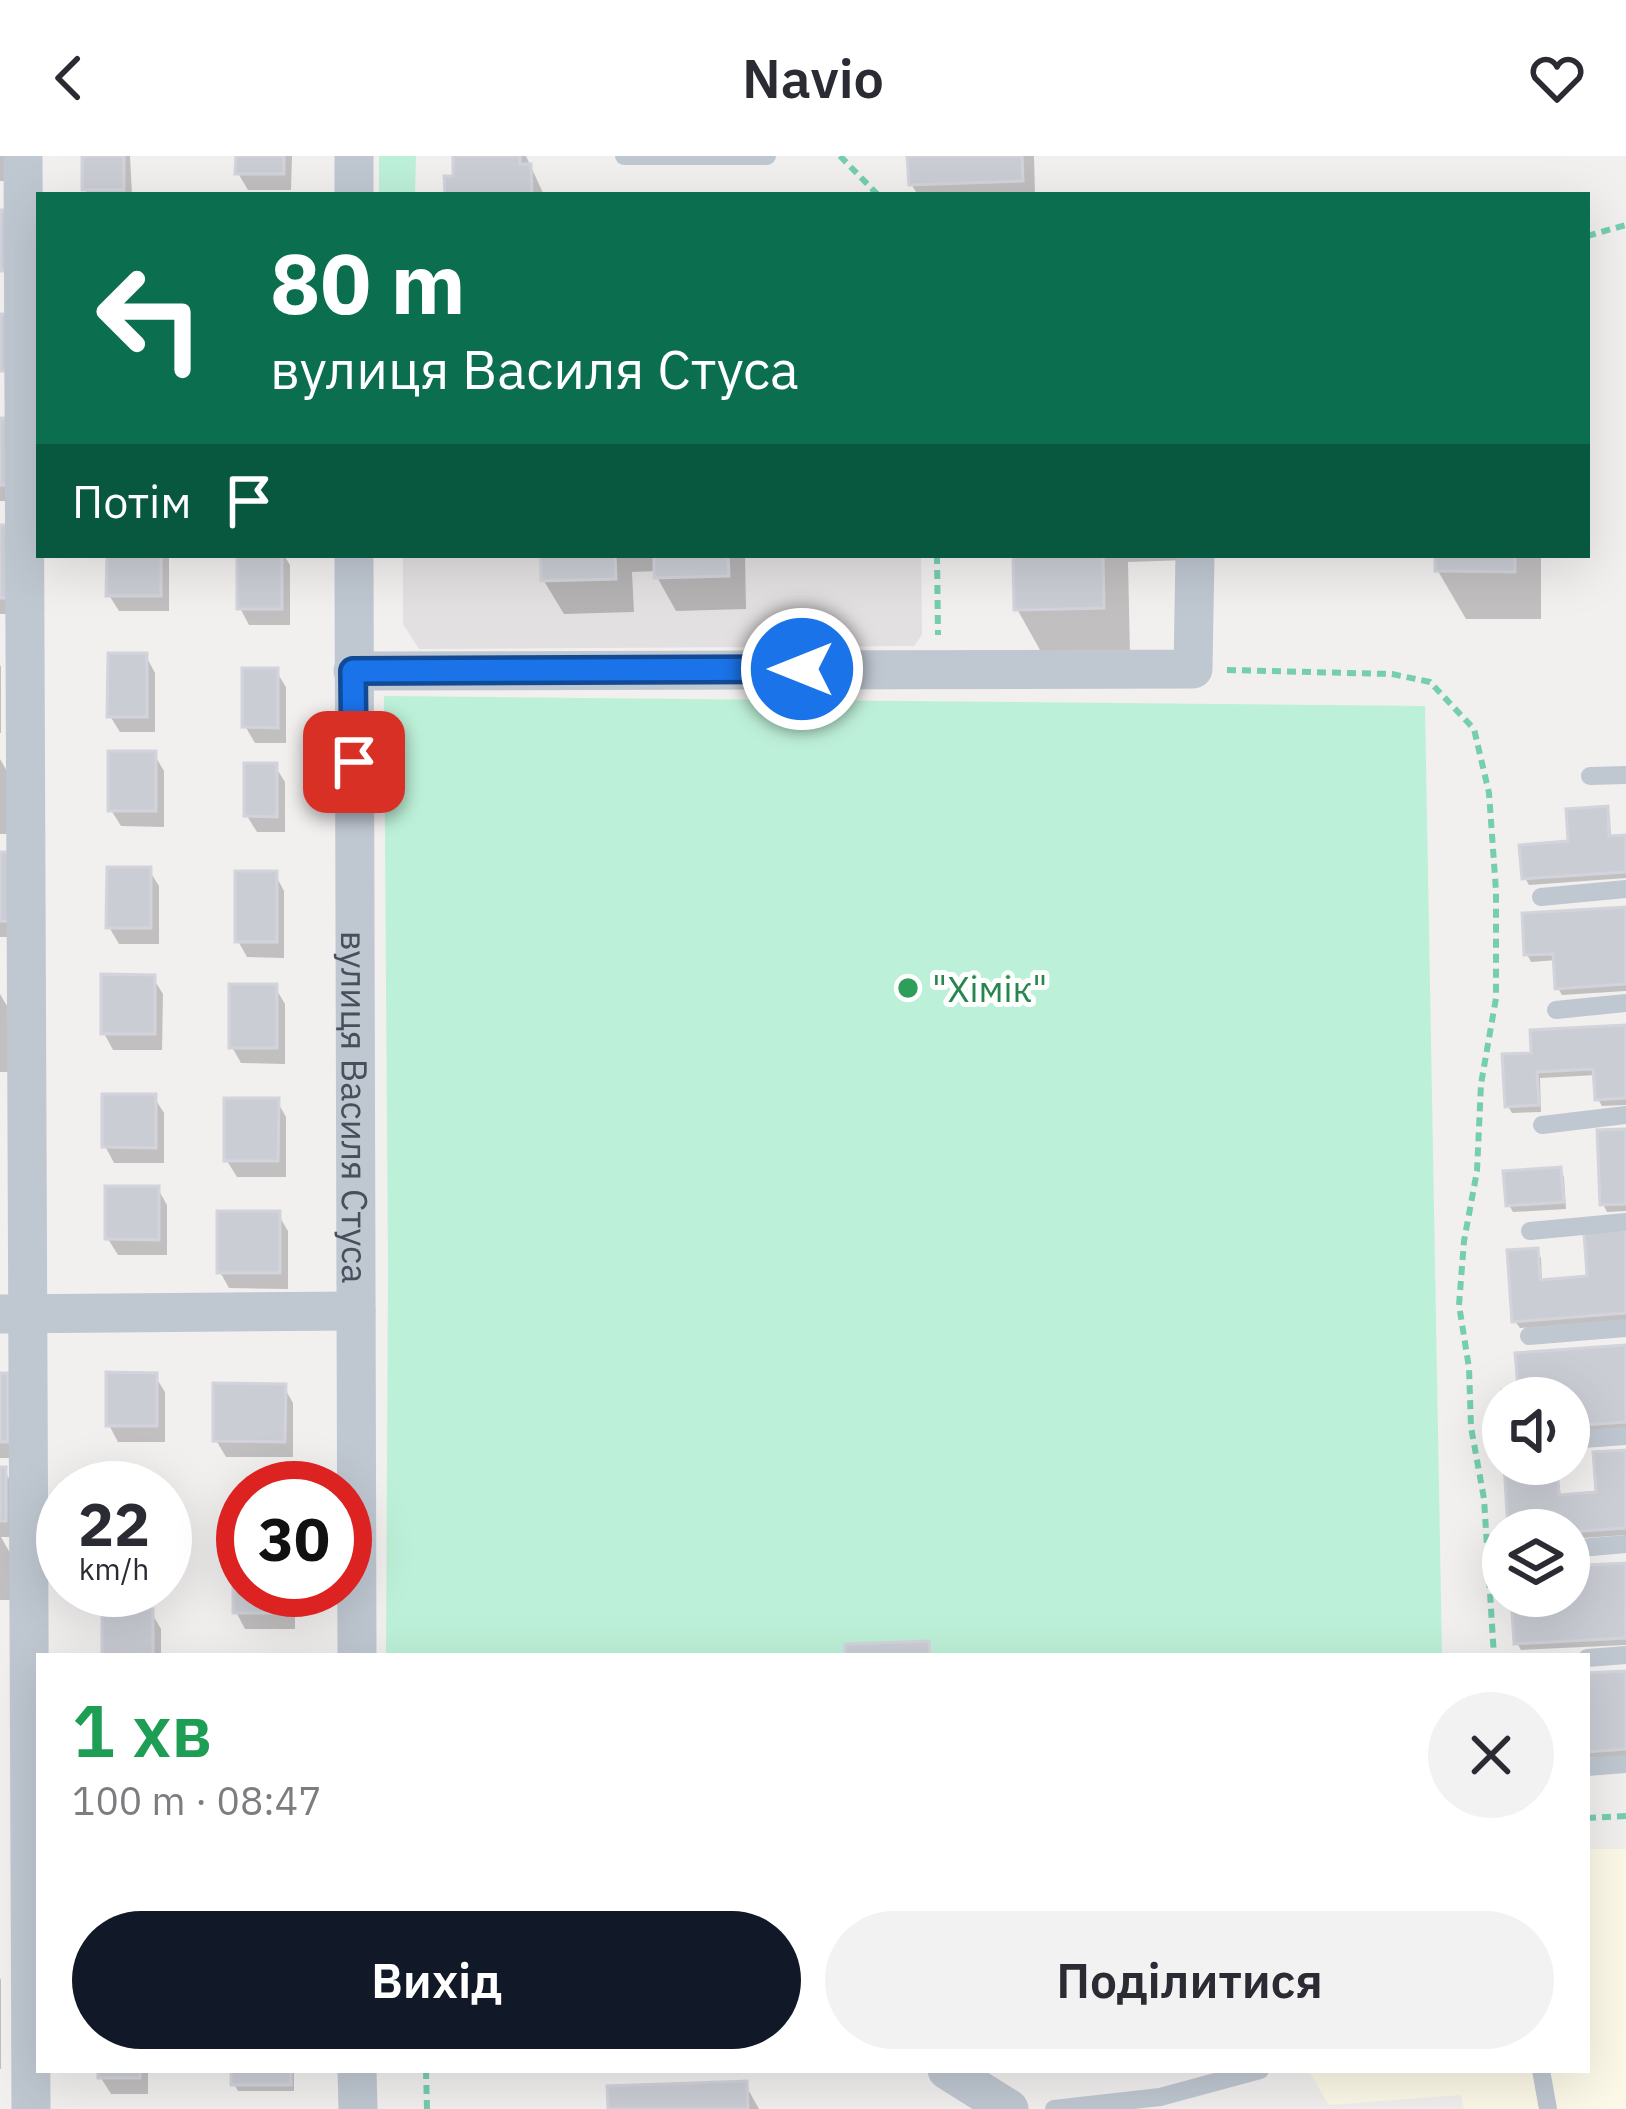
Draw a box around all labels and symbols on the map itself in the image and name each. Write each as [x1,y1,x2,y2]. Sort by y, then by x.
position arrow [739,606,865,732]
pin [303,711,405,813]
street label: вулиця Василя Стуса [332,931,379,1283]
place label: "Хімік" [932,965,1047,1012]
marker: "Хімік" [895,975,921,1001]
speed limit sign: 30 [216,1461,372,1617]

